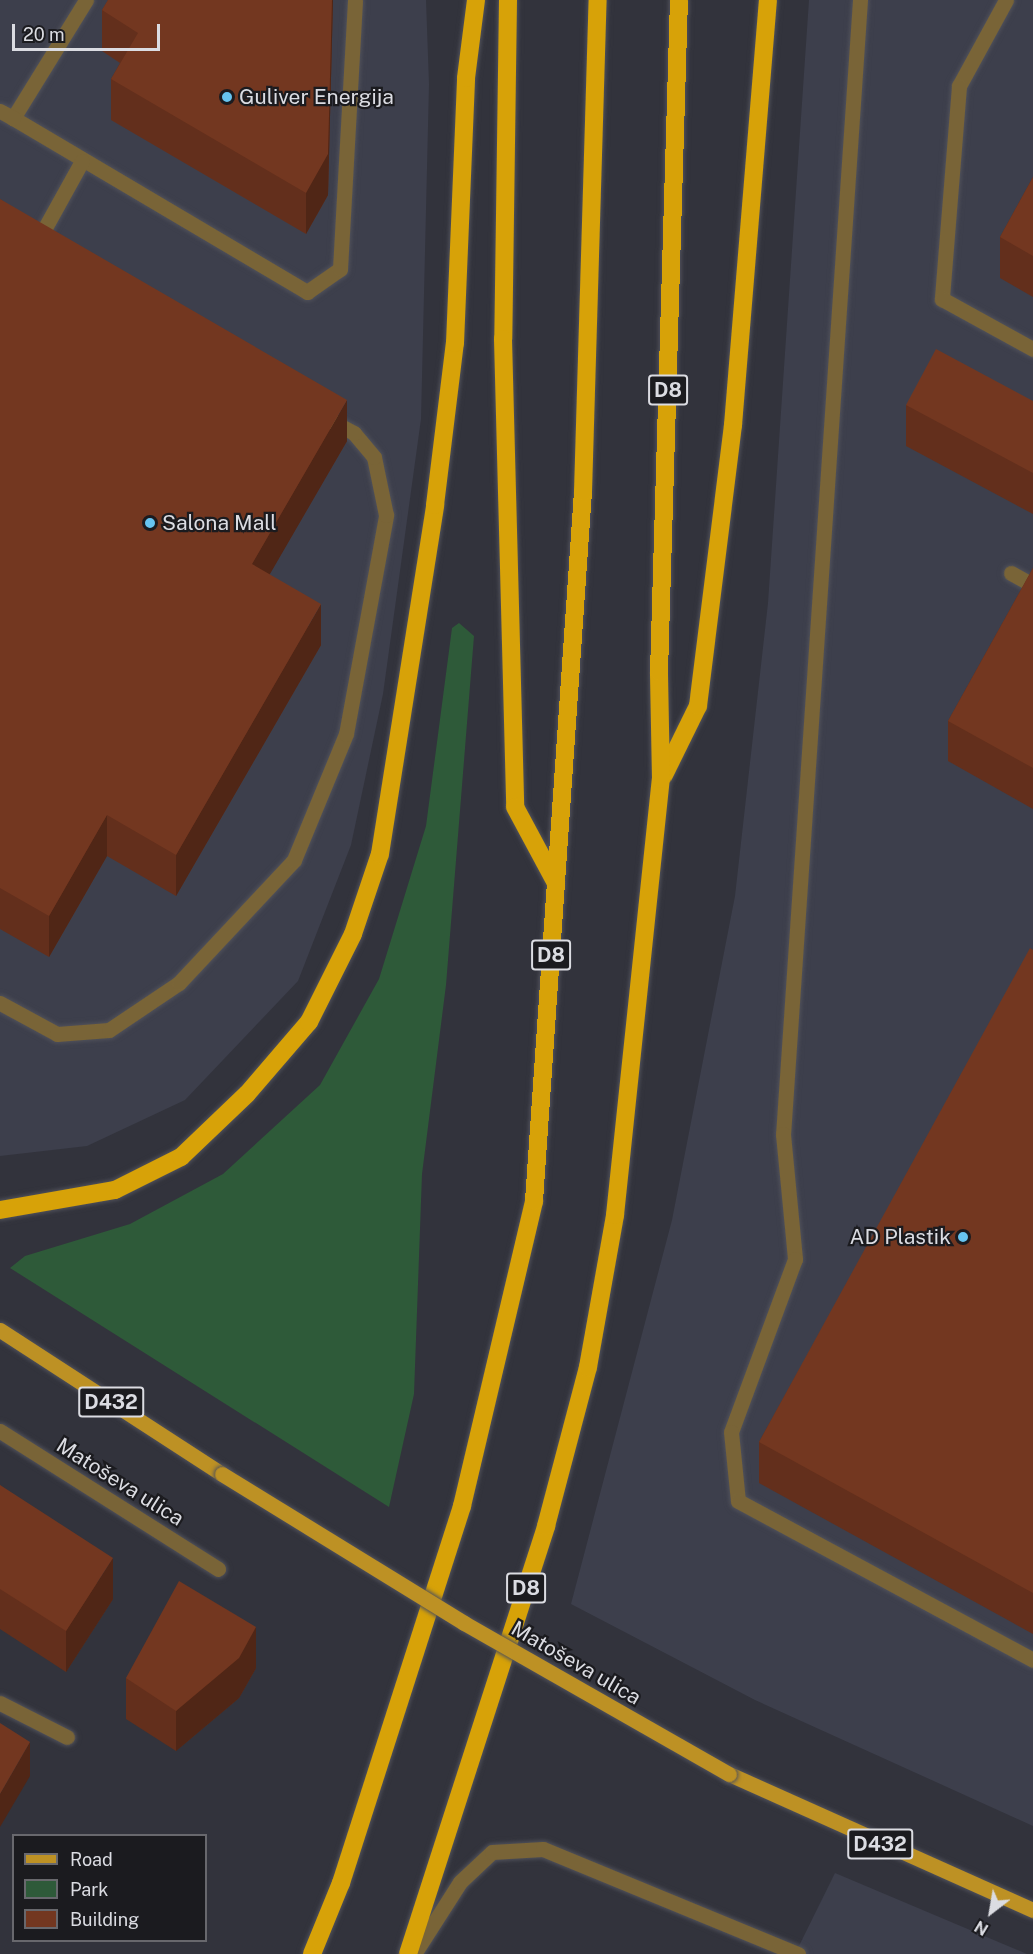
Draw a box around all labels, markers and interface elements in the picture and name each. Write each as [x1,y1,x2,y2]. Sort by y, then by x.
scale bar [15,12,164,50]
text: 20 m [23,24,65,45]
place label: Guliver Energija [239,84,394,110]
marker: Guliver Energija [220,90,234,104]
road number: D8 [647,373,689,407]
place label: Salona Mall [162,510,277,536]
marker: Salona Mall [143,516,157,530]
road number: D8 [530,938,572,972]
place label: AD Plastik [850,1224,951,1250]
marker: AD Plastik [956,1230,970,1244]
road number: D432 [78,1385,144,1419]
street label: Matoševa ulica [52,1433,188,1531]
road number: D8 [505,1571,547,1605]
street label: Matoševa ulica [507,1616,645,1710]
road number: D432 [847,1827,913,1861]
legend [12,1834,207,1942]
text: Road [70,1849,113,1870]
text: Park [70,1879,108,1900]
north arrow [961,1882,1021,1942]
text: Building [70,1909,139,1930]
text: N [971,1916,992,1939]

